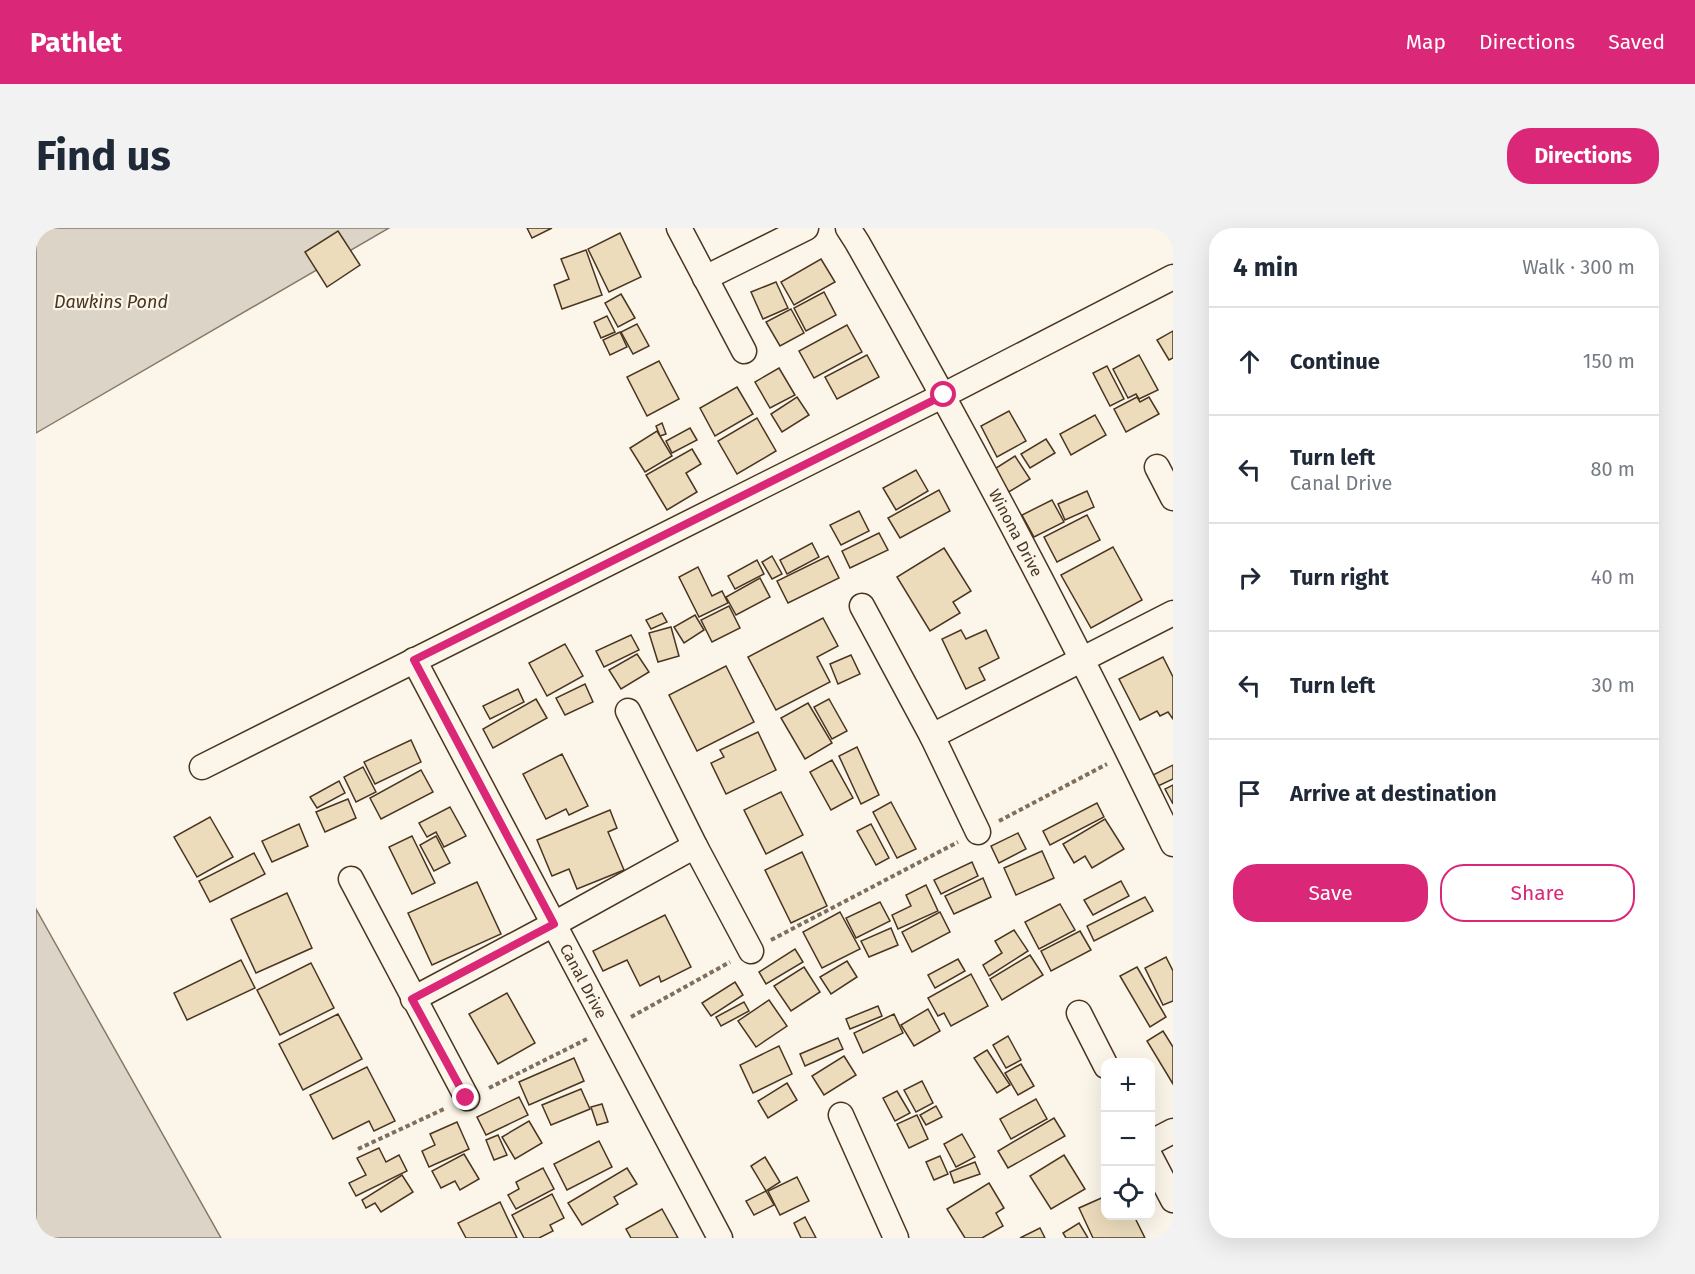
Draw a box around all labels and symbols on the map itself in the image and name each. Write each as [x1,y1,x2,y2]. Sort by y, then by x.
water label: Dawkins Pond [54,291,168,313]
route start [930,381,956,407]
street label: Winona Drive [985,486,1047,580]
street label: Canal Drive [556,940,611,1021]
route end [452,1084,478,1110]

